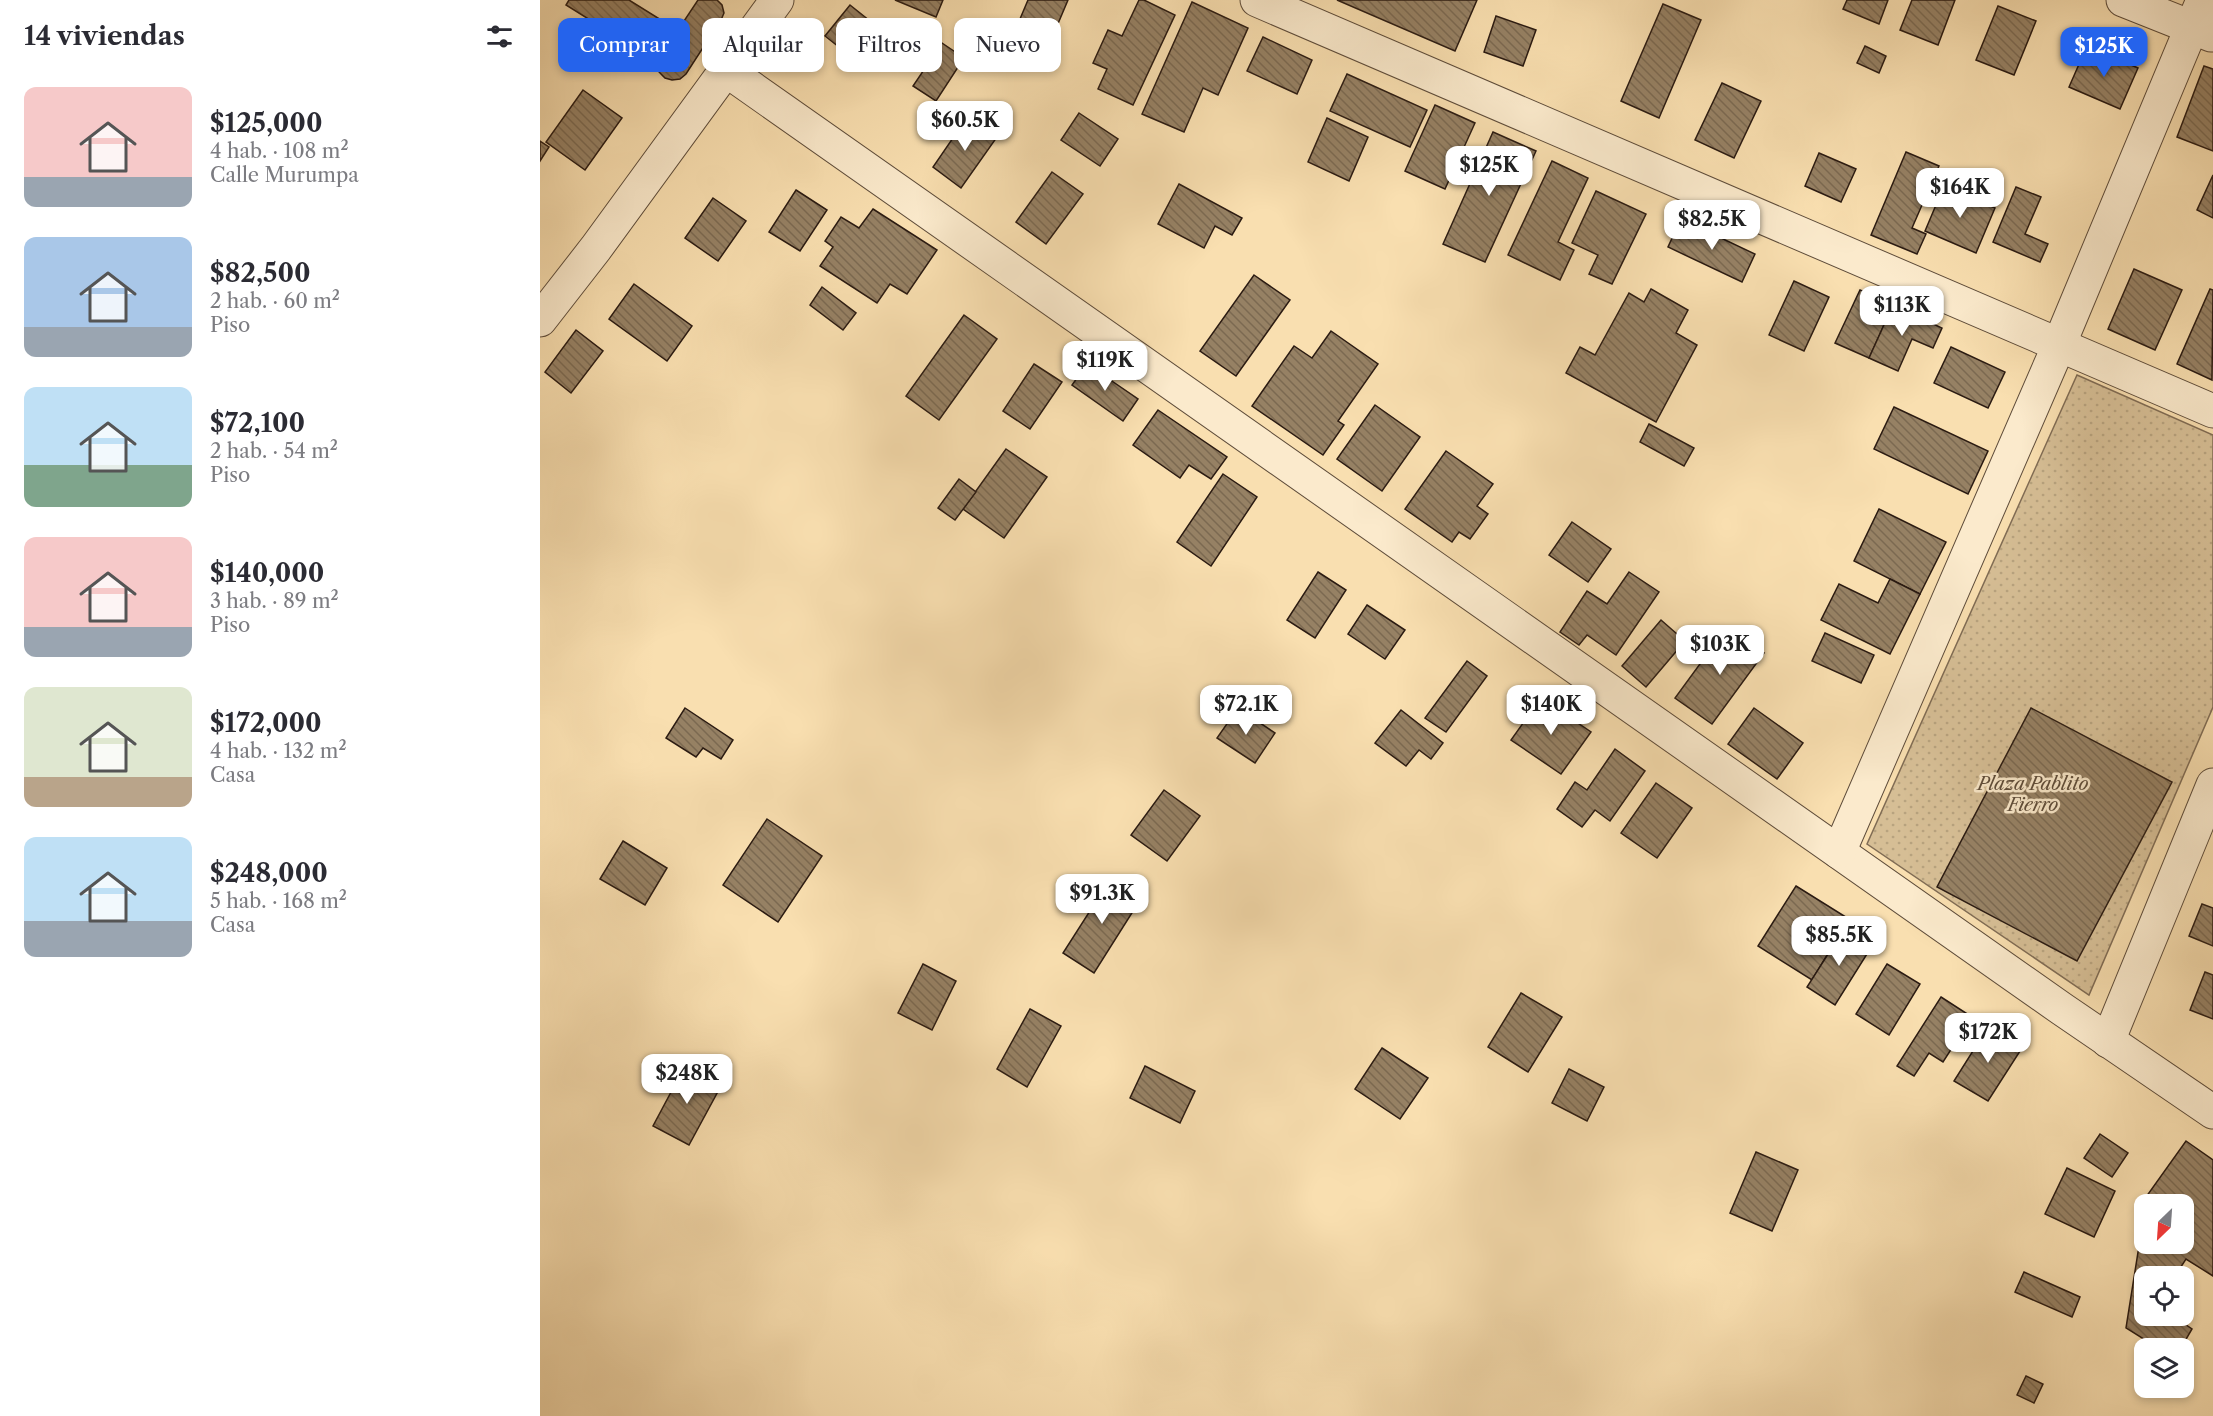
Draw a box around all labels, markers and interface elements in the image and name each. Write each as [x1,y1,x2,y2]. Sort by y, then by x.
chip: Comprar [558,18,690,72]
chip: Alquilar [702,18,824,72]
chip: Filtros [836,18,942,72]
chip: Nuevo [954,18,1061,72]
text: 14 viviendas [24,20,185,52]
icon: filters [483,20,516,53]
pin: $125K [2062,27,2146,78]
text: $125K [2075,34,2134,58]
pin: $60.5K [916,101,1014,152]
text: $125,000 [210,107,322,139]
text: $60.5K [931,108,999,132]
icon: home [72,111,144,183]
text: 4 hab. · 108 m² [210,139,349,163]
pin: $125K [1447,146,1531,197]
text: $125K [1460,153,1519,177]
text: Calle Murumpa [210,163,359,187]
pin: $164K [1918,168,2002,219]
text: $164K [1930,175,1990,199]
pin: $82.5K [1663,200,1761,251]
text: $82.5K [1678,207,1746,231]
text: $82,500 [210,257,311,289]
icon: home [72,261,144,333]
pin: $113K [1860,286,1944,337]
text: 2 hab. · 60 m² [210,289,340,313]
text: $113K [1874,293,1930,317]
text: Piso [210,313,250,337]
pin: $119K [1063,341,1147,392]
text: $119K [1076,348,1134,372]
text: $72,100 [210,407,305,439]
icon: home [72,411,144,483]
text: 2 hab. · 54 m² [210,439,338,463]
text: Piso [210,463,250,487]
text: $140,000 [210,557,324,589]
icon: home [72,561,144,633]
text: 3 hab. · 89 m² [210,589,339,613]
text: Piso [210,613,250,637]
pin: $103K [1678,625,1762,676]
text: $103K [1690,632,1750,656]
pin: $72.1K [1197,685,1295,736]
pin: $140K [1509,685,1593,736]
text: $72.1K [1214,692,1278,716]
text: $140K [1521,692,1581,716]
text: $172,000 [210,707,322,739]
icon: home [72,711,144,783]
text: 4 hab. · 132 m² [210,739,347,763]
text: Casa [210,763,255,787]
park label: Plaza Pablito Fierro [1976,773,2089,816]
text: $248,000 [210,857,328,889]
icon: home [72,861,144,933]
pin: $91.3K [1053,874,1151,925]
text: $91.3K [1070,881,1134,905]
text: 5 hab. · 168 m² [210,889,347,913]
text: Casa [210,913,255,937]
pin: $85.5K [1790,916,1888,967]
text: $85.5K [1805,923,1873,947]
pin: $172K [1946,1013,2030,1064]
text: $172K [1959,1020,2017,1044]
pin: $248K [645,1054,729,1105]
text: $248K [655,1061,719,1085]
north arrow [2134,1194,2194,1254]
map controls [2134,1194,2194,1398]
button: locate [2134,1266,2194,1326]
button: layers [2134,1338,2194,1398]

